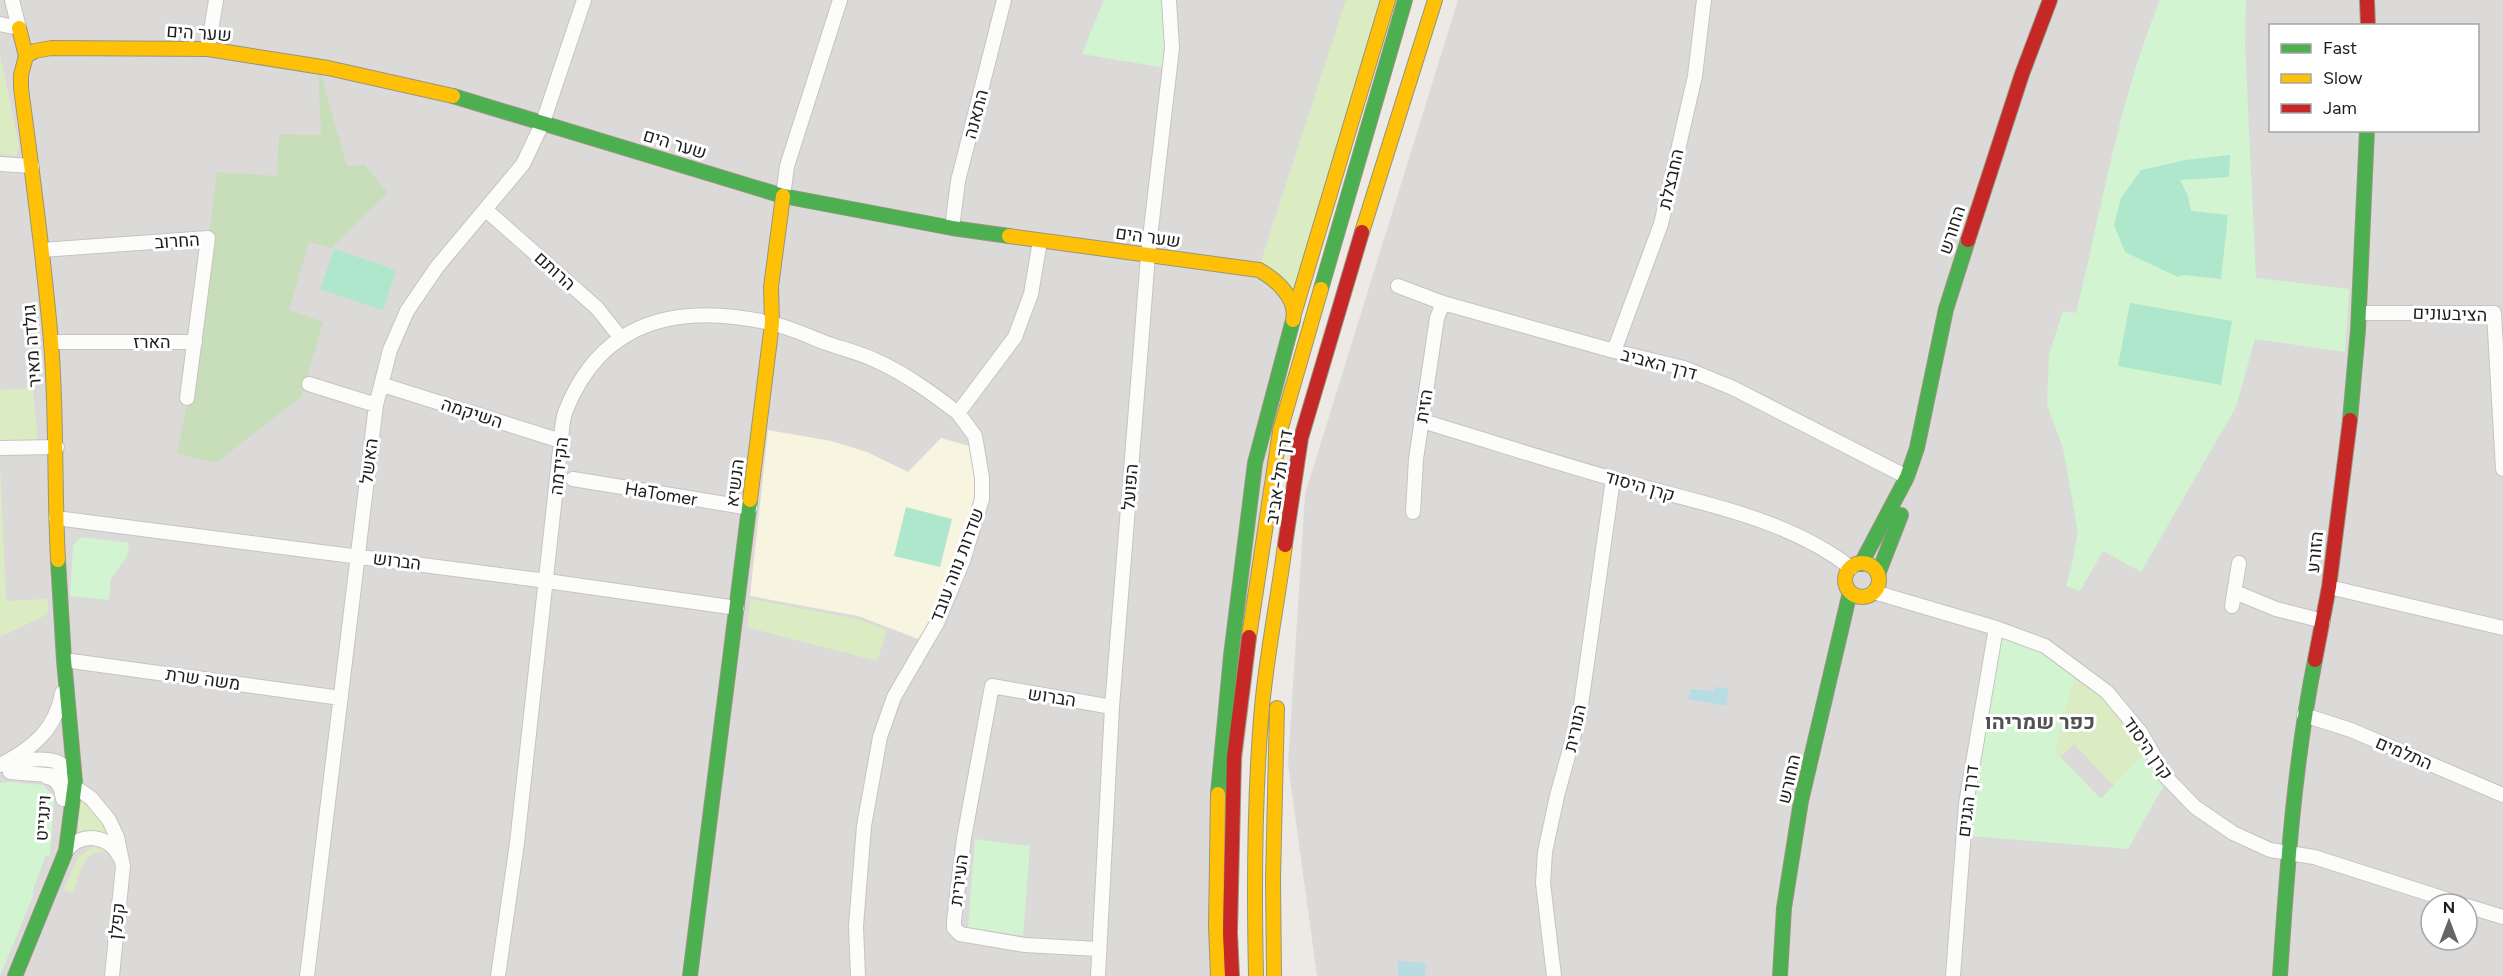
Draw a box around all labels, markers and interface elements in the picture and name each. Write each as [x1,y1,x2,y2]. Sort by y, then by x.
street label: שער הים [166,20,232,46]
legend [2269,24,2479,132]
text: Fast [2323,37,2357,59]
text: Slow [2323,67,2362,89]
street label: התאנה [959,87,993,141]
text: Jam [2323,97,2357,119]
street label: שער הים [640,124,710,164]
street label: החבצלת [1653,147,1689,211]
street label: החורש [1934,203,1970,257]
street label: שער הים [1114,222,1182,252]
street label: החרוב [154,228,200,254]
street label: הרותם [530,247,580,295]
street label: הציבעונים [2412,302,2488,326]
street label: גולדה מאיר [18,304,46,388]
street label: הארז [133,331,171,353]
street label: דרך האביב [1618,343,1700,385]
street label: הזית [1411,388,1437,424]
street label: השיקמה [438,393,506,433]
street label: דרך תל-אביב [1261,428,1297,526]
street label: הקידמה [545,436,573,496]
street label: האשל [355,437,383,485]
street label: הנשיא [721,458,749,508]
street label: הפועל [1117,463,1143,511]
street label: קרן היסוד [1602,466,1678,506]
street label: HaTomer [623,477,699,511]
street label: שדרות נווה עובד [925,505,989,625]
street label: הזורע [2302,530,2328,574]
street label: הברוש [372,547,422,575]
street label: משה שרת [164,663,242,695]
street label: הברוש [1026,682,1078,712]
street label: הנורית [1559,702,1591,754]
district label: כפר שמריהו [1985,709,2095,734]
street label: קרן היסוד [2118,712,2178,784]
street label: התלמים [2372,731,2436,775]
street label: החורש [1773,752,1805,806]
street label: דרך הגנים [1953,764,1983,838]
street label: וינגייט [30,794,56,842]
street label: העירית [945,853,973,907]
north arrow [2419,892,2479,952]
text: N [2443,898,2455,917]
street label: קפלן [104,901,130,941]

